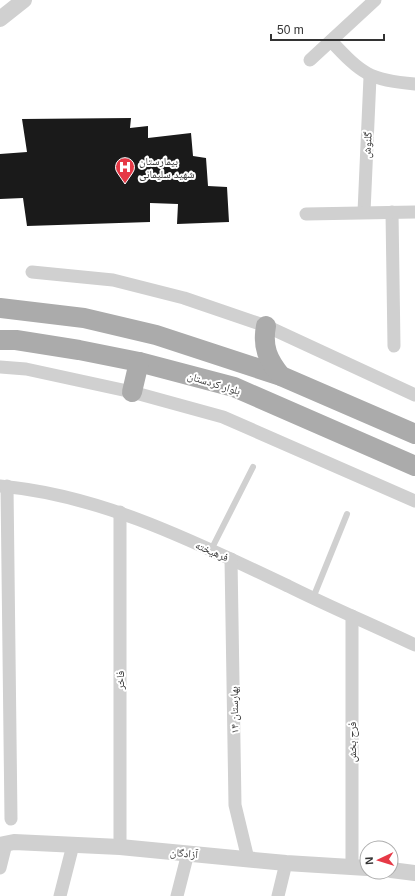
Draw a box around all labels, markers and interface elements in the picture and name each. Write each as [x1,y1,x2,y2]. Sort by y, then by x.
scale bar [271,16,384,42]
text: 50 m [277,23,304,37]
street label: گلنوش [360,131,375,159]
place label: بیمارستان شهید سلیمانی [139,155,194,181]
hospital icon: بیمارستان شهید سلیمانی [114,156,136,184]
street label: بلوار کردستان [186,369,242,398]
street label: فرهیخته [194,539,231,564]
street label: فاخر [114,670,126,690]
street label: بهارستان ۱۴ [228,686,241,734]
street label: فرح بخش [346,721,359,762]
north arrow [359,840,399,880]
street label: آزادگان [170,846,199,861]
text: N [363,856,375,865]

